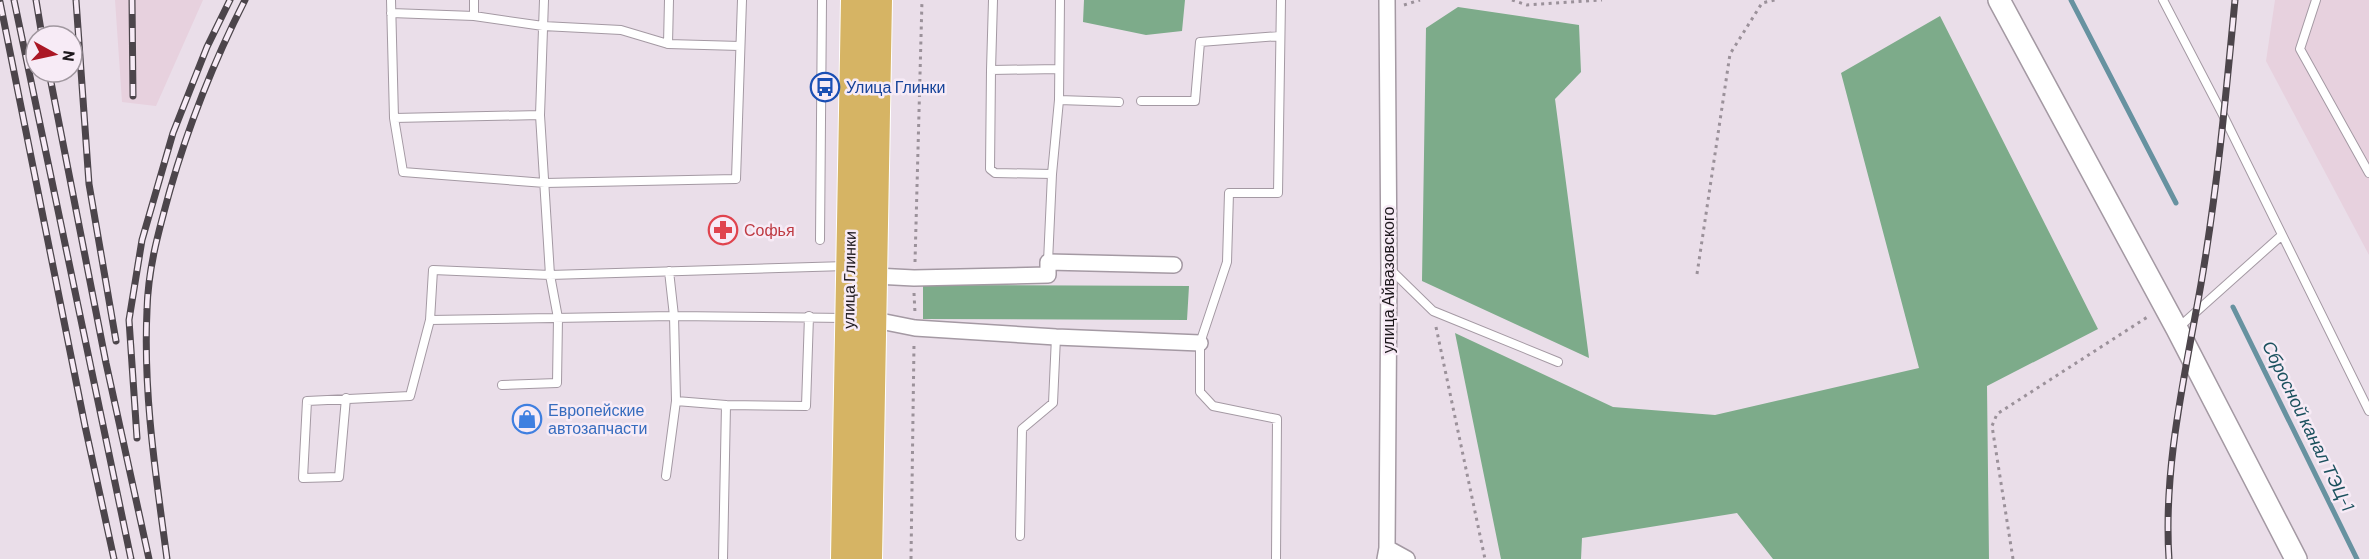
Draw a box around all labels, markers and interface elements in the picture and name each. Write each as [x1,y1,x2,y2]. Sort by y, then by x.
north arrow [24,24,84,84]
text: N [59,50,79,63]
bus stop icon: Улица Глинки [809,71,841,103]
place label: Улица Глинки [846,77,945,96]
street label: улица Айвазовского [1378,207,1397,353]
pharmacy icon: Софья [707,214,739,246]
place label: Софья [744,220,795,239]
street label: улица Глинки [838,231,859,329]
water label: Сбросной канал ТЭЦ-1 [2258,337,2360,514]
place label: Европейские автозапчасти [548,400,647,437]
shop icon: Европейские автозапчасти [511,403,543,435]

